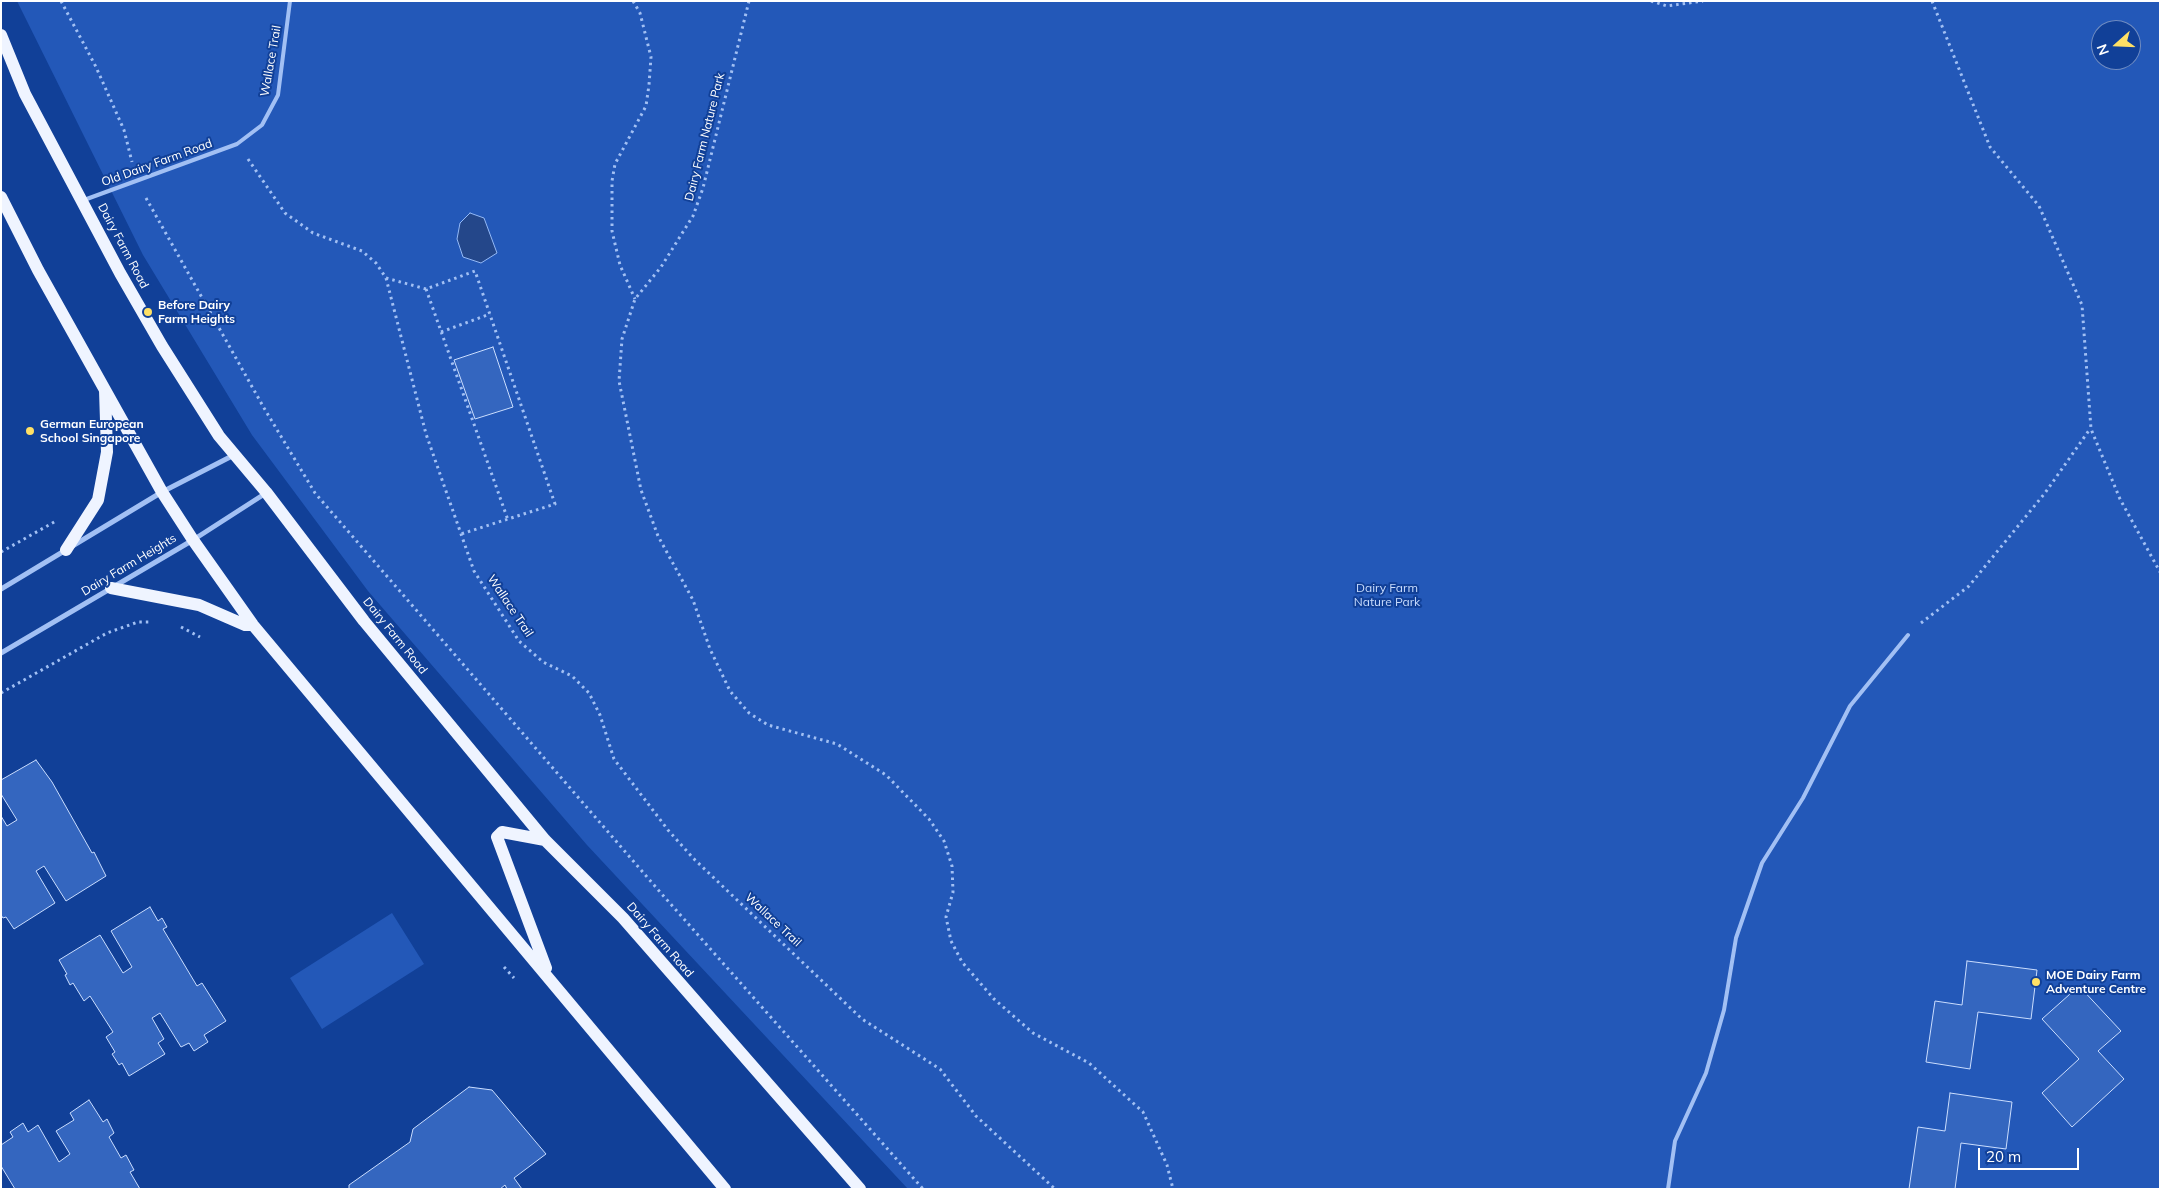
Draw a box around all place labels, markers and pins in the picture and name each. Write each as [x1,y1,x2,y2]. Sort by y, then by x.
place label: Before Dairy Farm Heights [158,298,235,326]
marker: Before Dairy Farm Heights [142,306,154,318]
place label: German European School Singapore [40,417,144,445]
marker: German European School Singapore [24,425,36,437]
place label: MOE Dairy Farm Adventure Centre [2046,968,2146,996]
marker: MOE Dairy Farm Adventure Centre [2030,976,2042,988]

